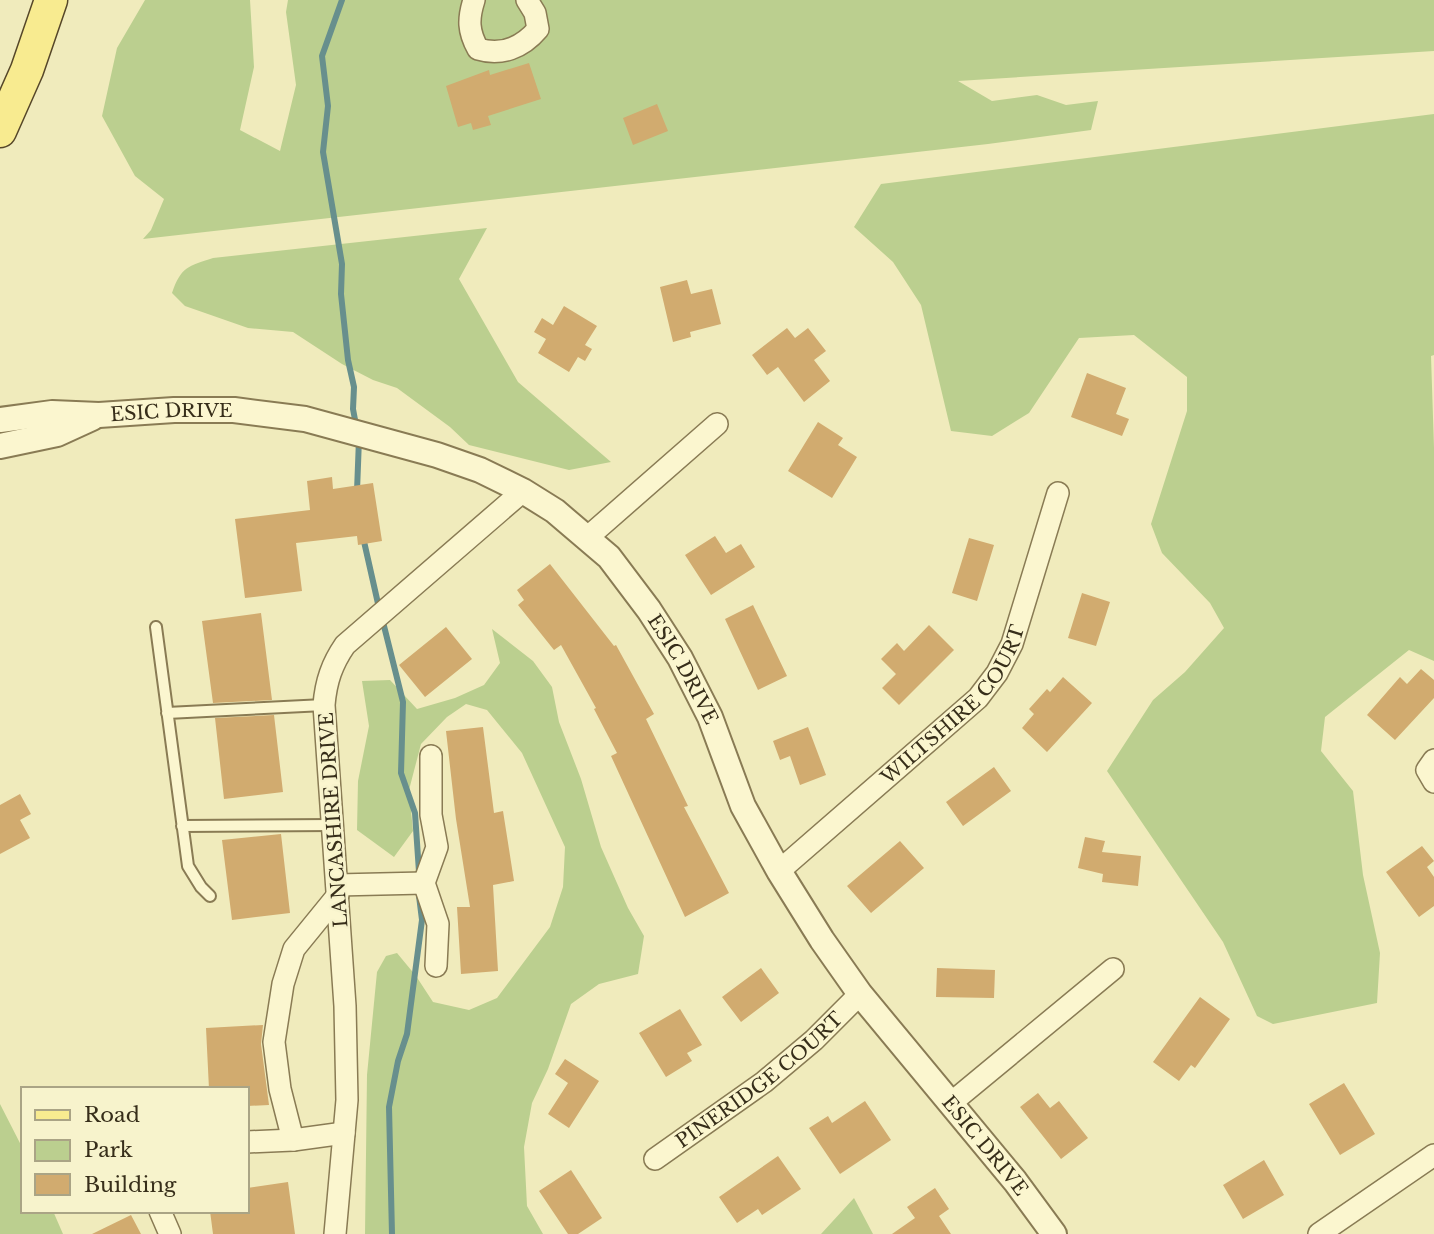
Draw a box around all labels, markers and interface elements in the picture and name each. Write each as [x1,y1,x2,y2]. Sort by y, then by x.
street label: ESIC DRIVE [109,399,233,426]
street label: ESIC DRIVE [643,610,723,728]
street label: WILTSHIRE COURT [876,622,1029,790]
street label: LANCASHIRE DRIVE [315,712,352,928]
street label: PINERIDGE COURT [671,1007,848,1153]
legend [21,1087,248,1213]
street label: ESIC DRIVE [937,1091,1033,1200]
text: Road [84,1102,140,1128]
text: Park [84,1137,133,1163]
text: Building [84,1172,177,1198]

